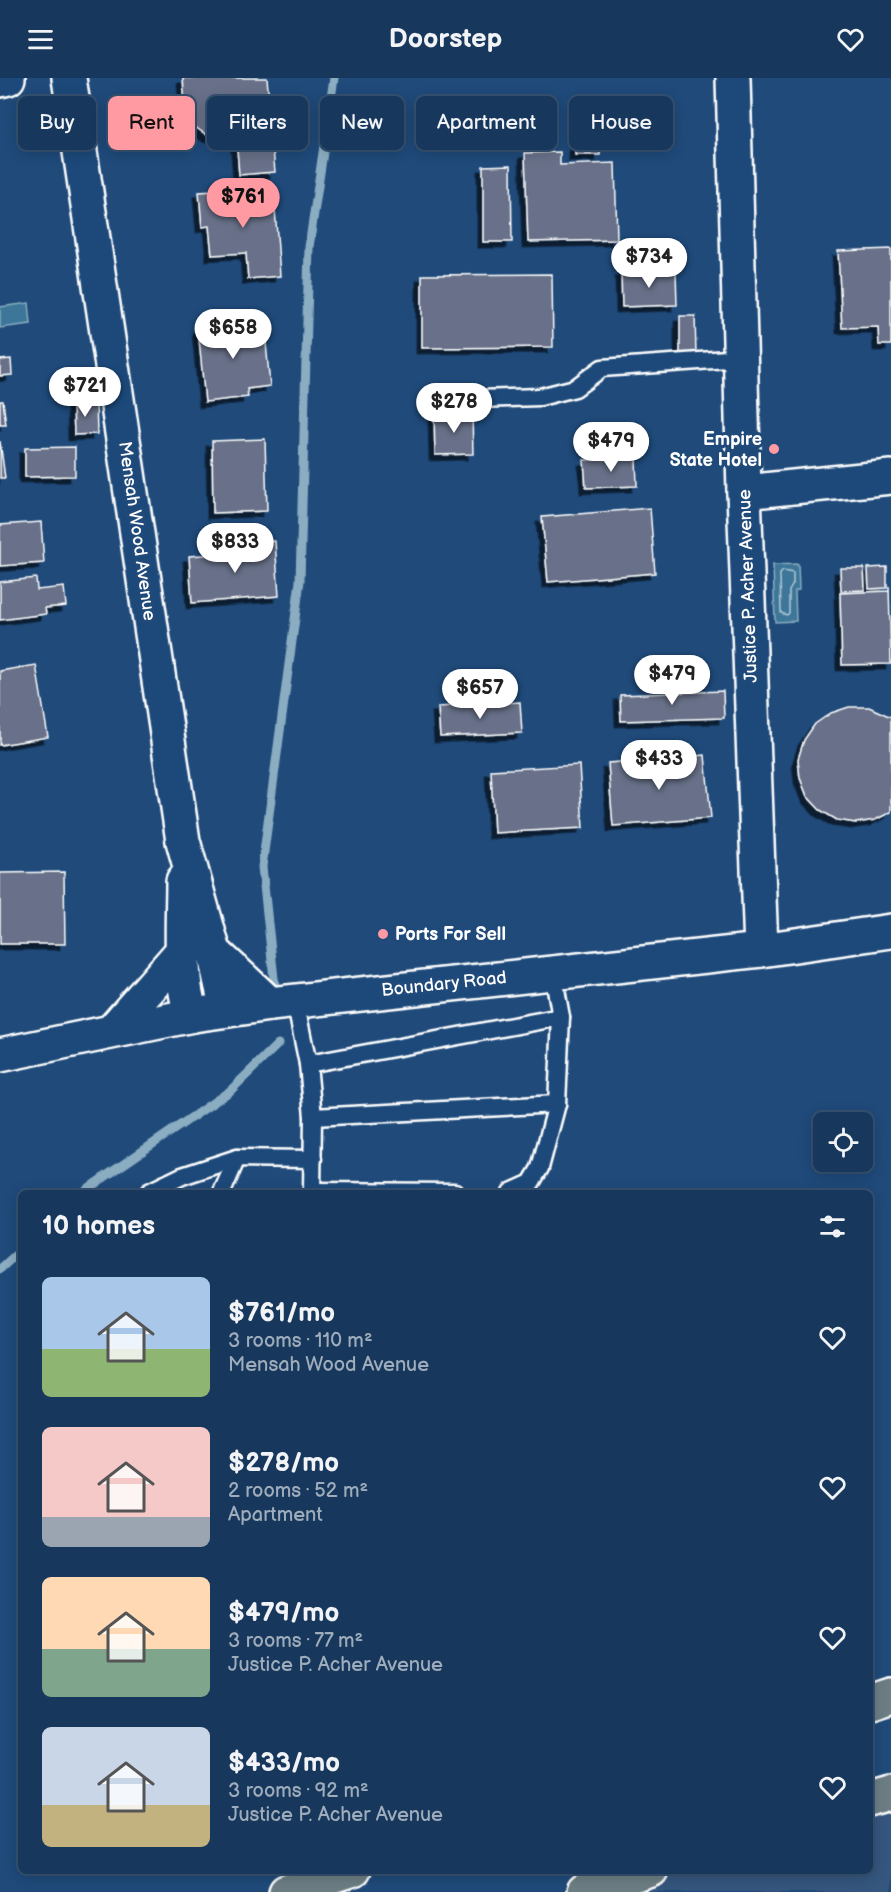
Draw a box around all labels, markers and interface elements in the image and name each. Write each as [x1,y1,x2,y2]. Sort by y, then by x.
icon: menu [24,23,57,56]
text: Doorstep [389,23,502,55]
icon: heart [834,23,867,56]
chip: Buy [18,96,96,150]
chip: Rent [108,96,195,150]
chip: Filters [207,96,308,150]
chip: New [320,96,404,150]
chip: Apartment [416,96,557,150]
chip: House [569,96,673,150]
pin: $761 [207,178,279,229]
text: $761 [221,185,265,209]
pin: $734 [613,238,685,289]
text: $734 [625,245,673,269]
pin: $658 [197,309,269,360]
text: $658 [209,316,257,340]
pin: $721 [49,367,121,418]
text: $721 [63,374,107,398]
pin: $278 [418,383,490,434]
text: $278 [430,390,478,414]
pin: $479 [575,422,647,473]
text: $479 [587,429,635,453]
place label: Empire State Hotel [670,429,762,471]
street label: Mensah Wood Avenue [114,440,160,622]
marker: Empire State Hotel [767,442,781,456]
street label: Justice P. Acher Avenue [734,489,762,683]
pin: $833 [199,523,271,574]
text: $833 [211,530,259,554]
pin: $479 [636,655,708,706]
text: $479 [648,662,696,686]
pin: $657 [444,669,516,720]
text: $657 [456,676,504,700]
pin: $433 [623,740,695,791]
text: $433 [635,747,683,771]
place label: Ports For Sell [395,924,506,945]
marker: Ports For Sell [376,927,390,941]
street label: Boundary Road [380,967,508,1001]
map controls [813,1112,873,1172]
button: locate [813,1112,873,1172]
icon: filters [816,1210,849,1243]
text: 10 homes [42,1211,155,1242]
text: $761/mo [228,1298,335,1329]
icon: home [90,1301,162,1373]
icon: heart [816,1321,849,1354]
text: 3 rooms · 110 m² [228,1329,373,1353]
text: Mensah Wood Avenue [228,1353,429,1377]
text: $278/mo [228,1448,339,1479]
icon: home [90,1451,162,1523]
icon: heart [816,1471,849,1504]
text: 2 rooms · 52 m² [228,1479,368,1503]
text: Apartment [228,1503,323,1527]
text: $479/mo [228,1598,339,1629]
icon: home [90,1601,162,1673]
icon: heart [816,1621,849,1654]
text: 3 rooms · 77 m² [228,1629,363,1653]
text: Justice P. Acher Avenue [228,1653,443,1677]
text: $433/mo [228,1748,340,1779]
icon: home [90,1751,162,1823]
icon: heart [816,1771,849,1804]
text: 3 rooms · 92 m² [228,1779,369,1803]
text: Justice P. Acher Avenue [228,1803,443,1827]

